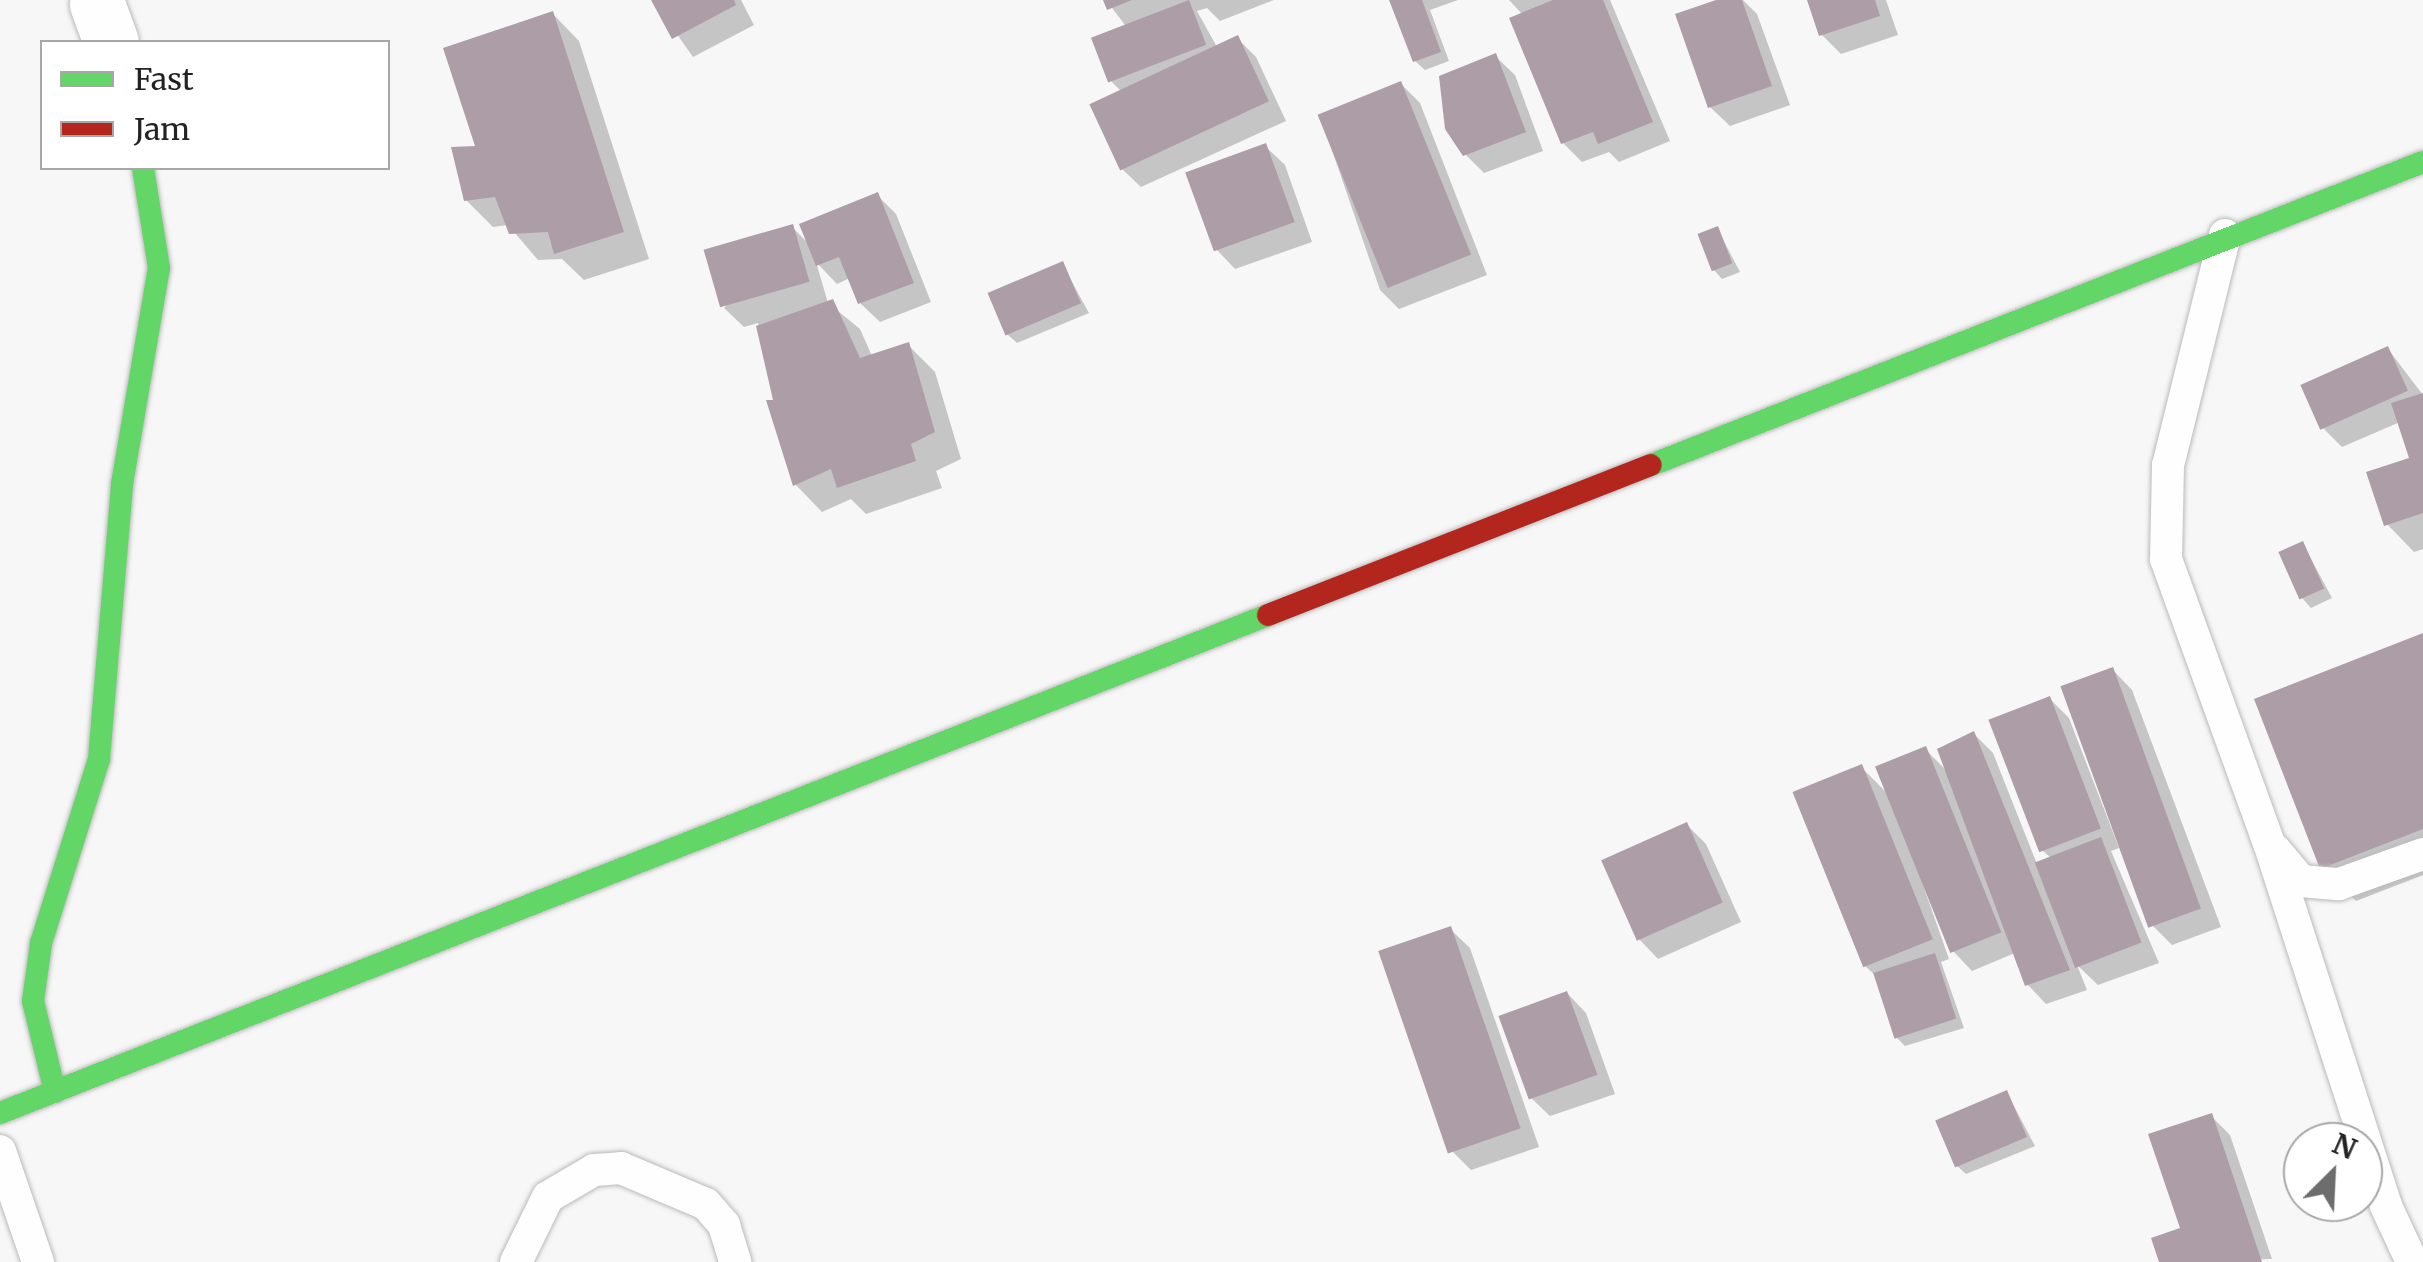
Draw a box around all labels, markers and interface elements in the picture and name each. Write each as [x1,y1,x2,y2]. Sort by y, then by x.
legend [40,40,390,170]
text: Fast [134,60,194,98]
text: Jam [134,110,190,148]
north arrow [2283,1122,2383,1222]
text: N [2327,1125,2362,1167]

